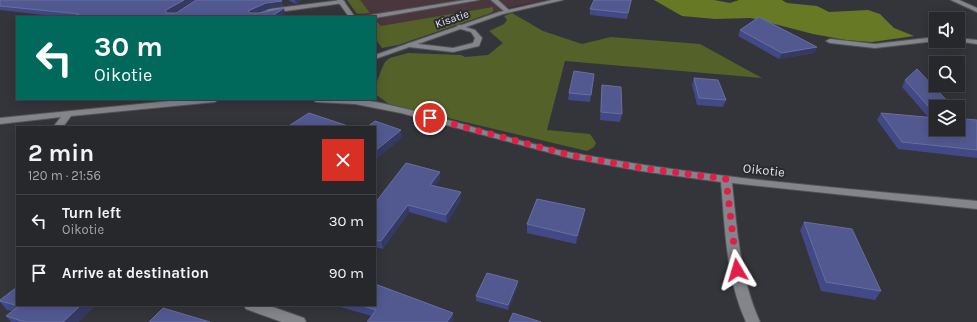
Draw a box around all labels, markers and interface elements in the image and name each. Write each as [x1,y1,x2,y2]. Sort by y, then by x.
street label: Kisatie [433,7,471,31]
map controls [929,12,965,136]
button: sound [929,12,965,48]
text: 30 m [94,30,163,63]
icon: left [28,32,80,84]
button: search [929,56,965,92]
text: Oikotie [94,64,152,86]
button: layers [929,100,965,136]
pin [413,101,447,135]
icon: arrive [419,107,441,129]
text: 2 min [28,139,94,167]
button: close [322,139,364,181]
street label: Oikotie [742,160,786,180]
text: 120 m · 21:56 [28,168,101,183]
text: Turn left [62,204,121,222]
icon: left [28,210,50,232]
text: 30 m [329,212,364,230]
text: Oikotie [62,222,104,237]
position arrow [716,249,758,291]
icon: arrive [28,262,50,284]
text: Arrive at destination [62,264,209,282]
text: 90 m [329,264,364,282]

